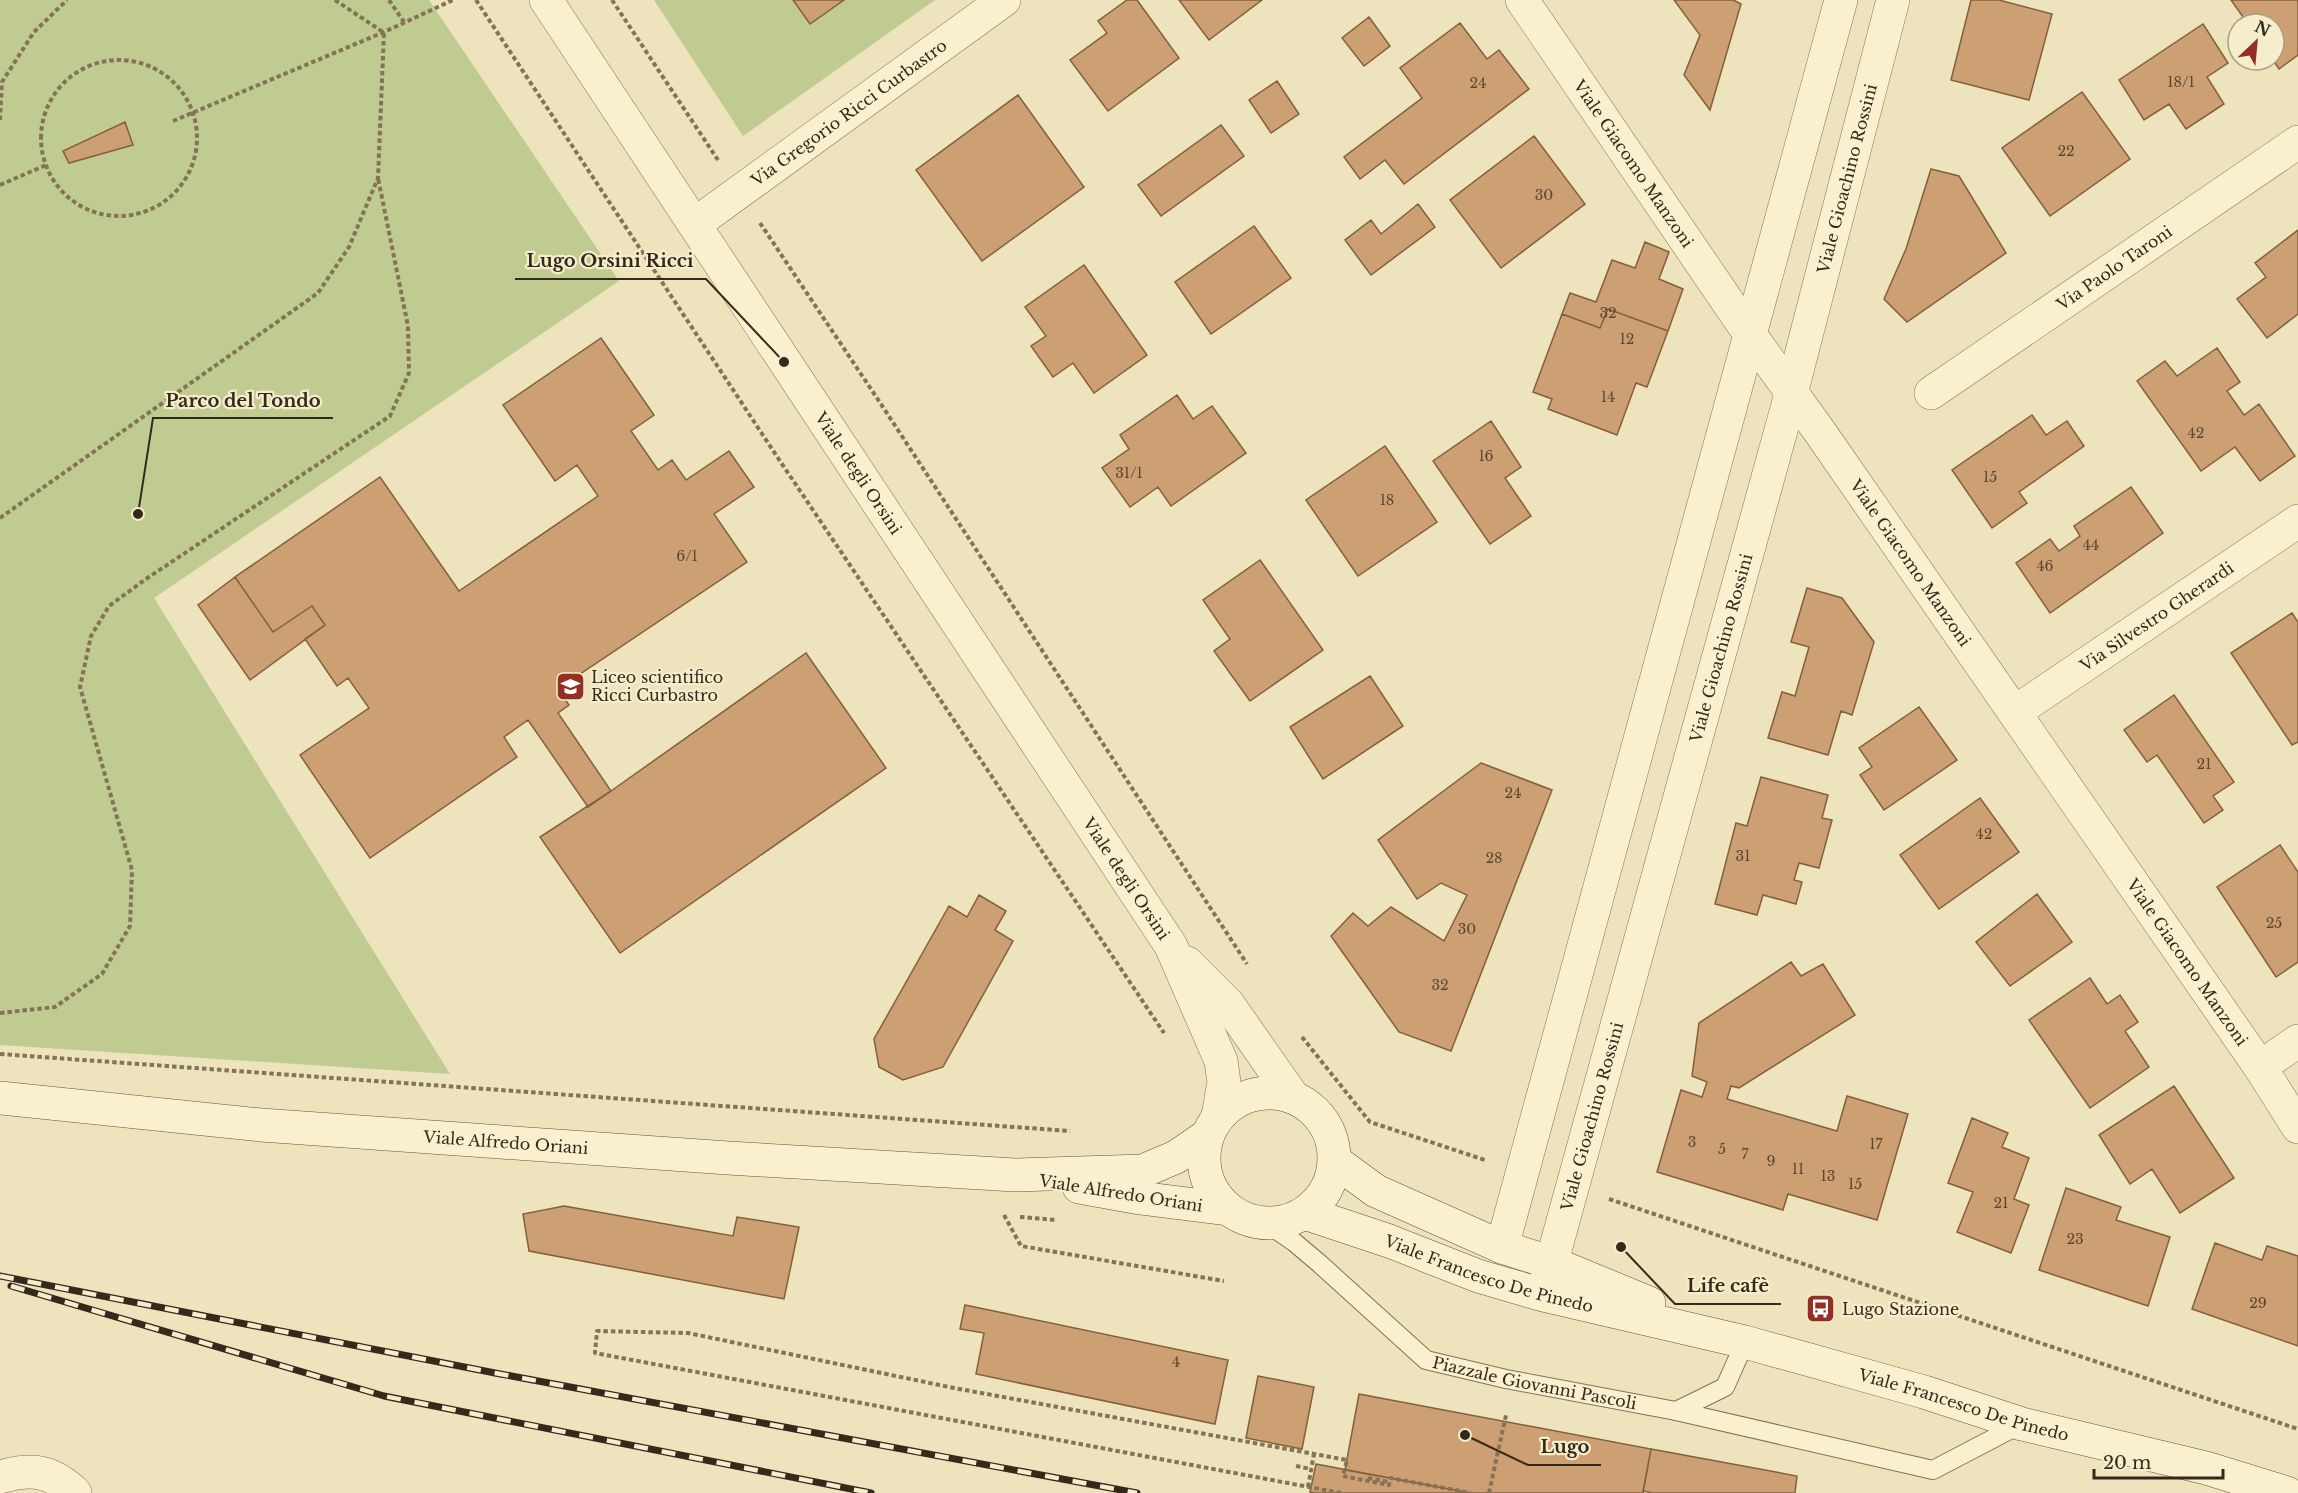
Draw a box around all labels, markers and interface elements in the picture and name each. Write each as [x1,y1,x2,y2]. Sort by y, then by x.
north arrow [2226,12,2286,72]
text: N [2251,16,2274,41]
street label: Via Gregorio Ricci Curbastro [746,35,951,191]
house number: 18/1 [2167,73,2195,91]
house number: 24 [1470,74,1486,92]
street label: Viale Giacomo Manzoni [1569,75,1698,252]
street label: Viale Gioachino Rossini [1812,81,1881,276]
house number: 22 [2057,142,2075,160]
house number: 30 [1535,186,1553,204]
street label: Via Paolo Taroni [2052,221,2176,315]
callout: Lugo Orsini Ricci [515,243,706,279]
text: Lugo Orsini Ricci [527,250,694,272]
house number: 32 [1599,304,1617,322]
house number: 12 [1620,330,1634,348]
callout: Parco del Tondo [153,382,333,418]
house number: 14 [1601,388,1615,406]
text: Parco del Tondo [165,390,321,412]
street label: Viale degli Orsini [810,407,906,539]
house number: 42 [2188,424,2204,442]
house number: 16 [1478,447,1494,465]
house number: 31/1 [1115,464,1143,482]
house number: 15 [1983,468,1997,486]
street label: Viale Giacomo Manzoni [1845,475,1976,651]
house number: 18 [1380,491,1394,509]
house number: 44 [2083,536,2099,554]
house number: 6/1 [676,547,698,565]
street label: Viale Gioachino Rossini [1685,551,1757,746]
house number: 46 [2036,557,2054,575]
street label: Via Silvestro Gherardi [2075,557,2238,676]
place label: Liceo scientifico Ricci Curbastro [591,667,723,705]
school or university icon: Liceo scientifico Ricci Curbastro [554,670,586,702]
house number: 21 [2197,755,2211,773]
house number: 24 [1505,784,1521,802]
street label: Viale degli Orsini [1078,813,1174,944]
house number: 42 [1976,825,1992,843]
house number: 31 [1736,847,1750,865]
house number: 28 [1485,849,1503,867]
street label: Viale Giacomo Manzoni [2122,874,2253,1050]
house number: 25 [2266,914,2282,932]
house number: 30 [1458,920,1476,938]
house number: 32 [1431,976,1449,994]
street label: Viale Gioachino Rossini [1556,1019,1628,1214]
street label: Viale Alfredo Oriani [422,1126,590,1158]
house number: 3 [1688,1133,1696,1151]
house number: 17 [1869,1135,1884,1153]
house number: 5 [1718,1140,1726,1158]
house number: 7 [1741,1145,1749,1163]
house number: 9 [1766,1152,1776,1170]
house number: 11 [1792,1160,1804,1178]
house number: 13 [1821,1167,1835,1185]
street label: Viale Alfredo Oriani [1037,1170,1205,1216]
house number: 15 [1848,1175,1862,1193]
house number: 21 [1994,1194,2008,1212]
street label: Viale Francesco De Pinedo [1381,1230,1595,1316]
house number: 23 [2066,1230,2084,1248]
callout: Life cafè [1675,1268,1781,1304]
text: Life cafè [1687,1275,1769,1297]
bus stop icon: Lugo Stazione [1805,1293,1837,1325]
house number: 29 [2249,1294,2267,1312]
place label: Lugo Stazione [1842,1299,1959,1319]
street label: Piazzale Giovanni Pascoli [1431,1352,1639,1413]
house number: 4 [1172,1353,1180,1371]
street label: Viale Francesco De Pinedo [1855,1364,2071,1445]
callout: Lugo [1528,1429,1601,1465]
text: Lugo [1541,1436,1590,1458]
scale bar [2094,1442,2223,1480]
text: 20 m [2103,1452,2151,1474]

